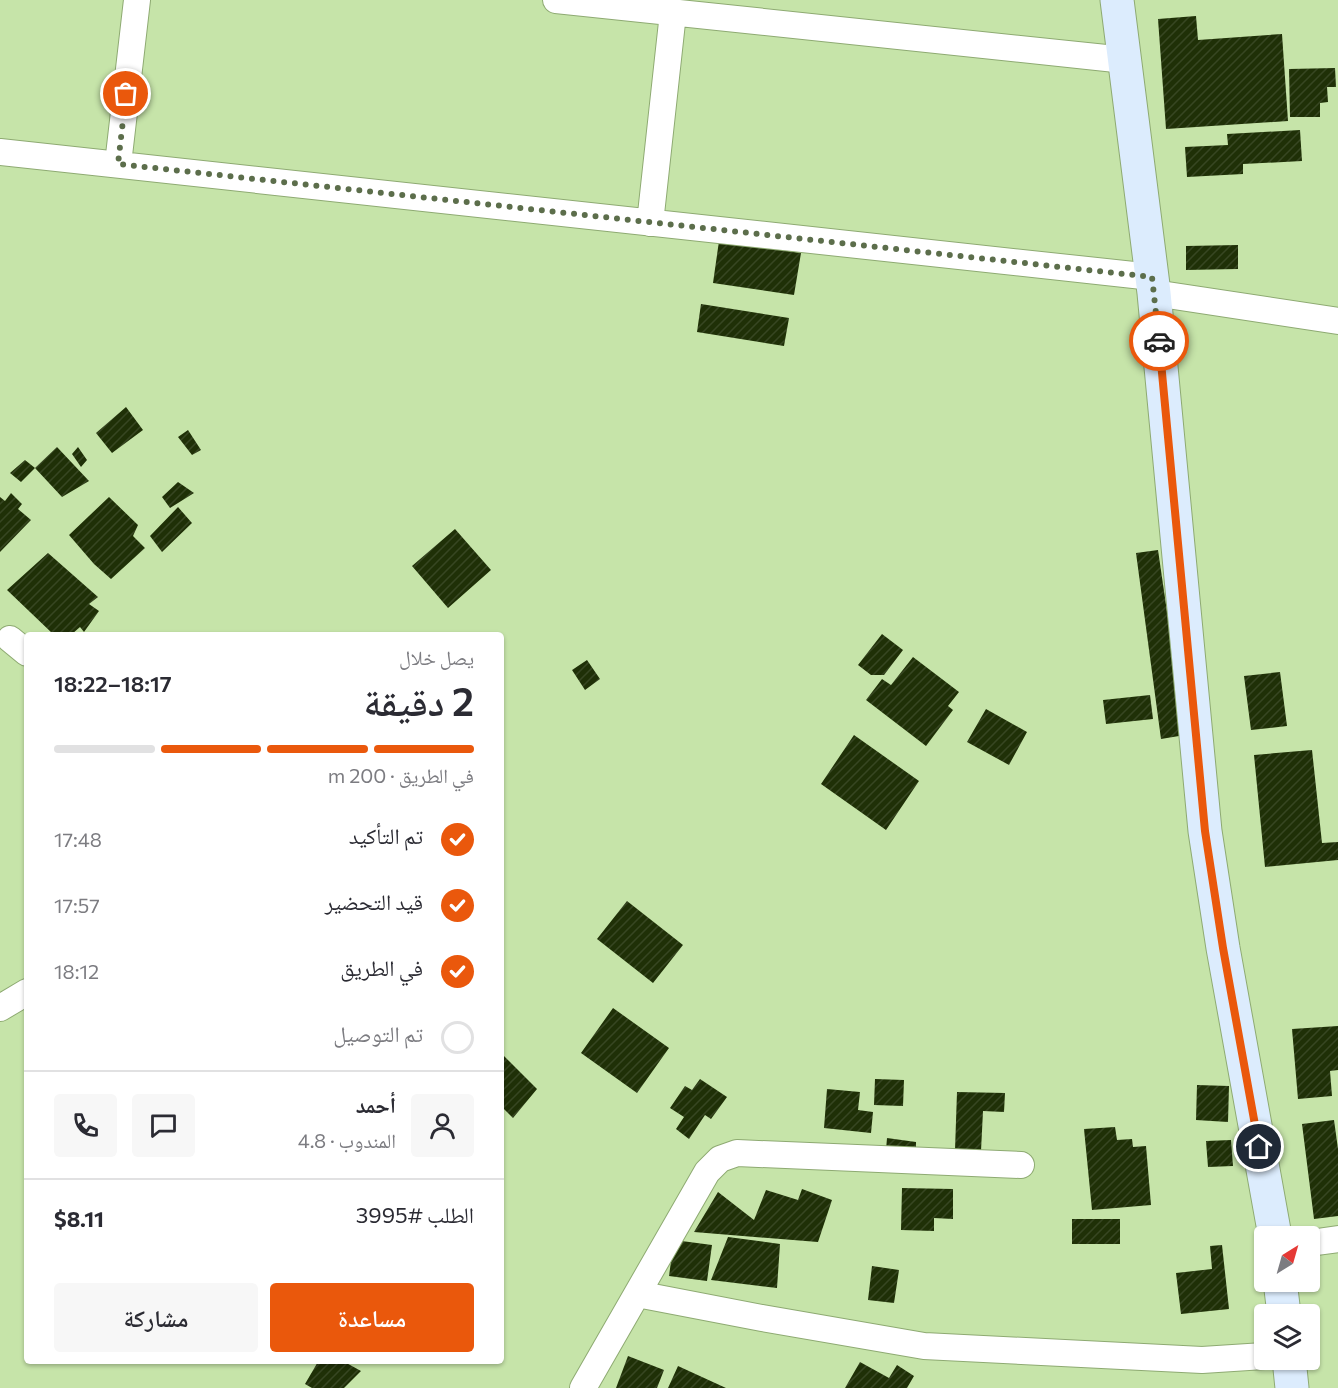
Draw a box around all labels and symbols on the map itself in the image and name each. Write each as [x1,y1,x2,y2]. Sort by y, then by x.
pin [100,68,151,119]
courier [1129,311,1189,371]
pin [1233,1121,1284,1172]
north arrow [1254,1226,1320,1292]

